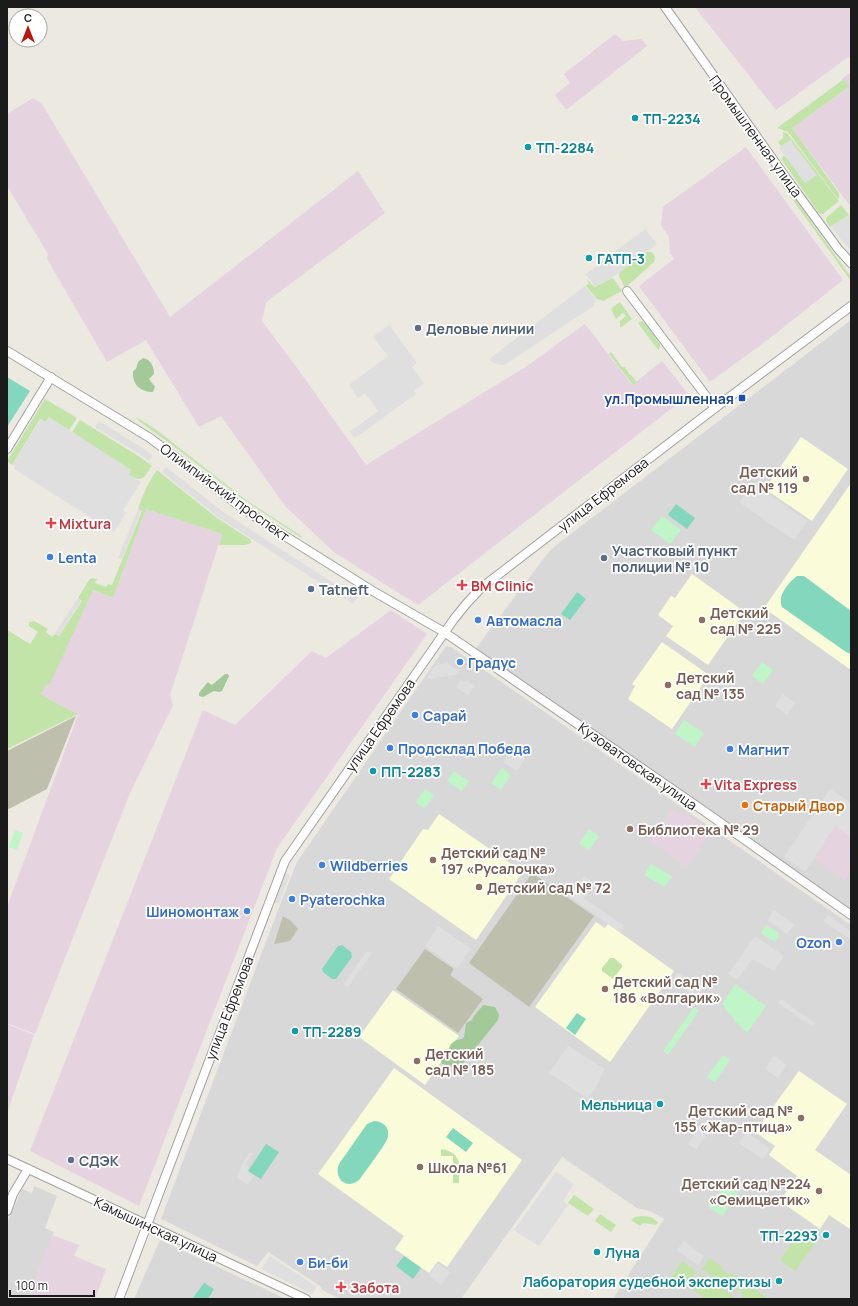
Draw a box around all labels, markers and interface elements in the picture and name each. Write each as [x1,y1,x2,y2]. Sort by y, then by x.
north arrow [8,8,48,48]
text: С [24,10,32,25]
street label: Промышленная улица [705,71,807,201]
place label: ТП-2234 [643,109,701,128]
marker: ТП-2234 [630,113,640,123]
place label: ТП-2284 [536,138,594,157]
marker: ТП-2284 [523,142,533,152]
place label: ГАТП-3 [597,249,645,268]
marker: ГАТП-3 [584,253,594,263]
place label: Деловые линии [426,319,534,338]
marker: Деловые линии [413,323,423,333]
place label: ул.Промышленная [604,389,734,408]
marker: ул.Промышленная [737,393,747,403]
street label: Олимпийский проспект [156,439,294,545]
street label: улица Ефремова [554,453,652,535]
place label: Детский сад № 119 [731,462,798,497]
marker: Детский сад № 119 [801,474,811,484]
place label: Mixtura [59,514,111,533]
marker: Mixtura [46,518,56,528]
place label: Участковый пункт полиции № 10 [612,541,738,576]
place label: Lenta [58,548,97,567]
marker: Lenta [45,552,55,562]
marker: Участковый пункт полиции № 10 [599,553,609,563]
place label: BM Clinic [471,576,534,595]
marker: BM Clinic [456,579,468,591]
place label: Tatneft [319,580,369,599]
marker: Tatneft [306,584,316,594]
place label: Детский сад № 225 [710,603,781,638]
place label: Автомасла [486,611,562,630]
marker: Автомасла [473,615,483,625]
marker: Детский сад № 225 [697,615,707,625]
place label: Градус [468,653,516,672]
marker: Градус [455,657,465,667]
place label: Детский сад № 135 [676,668,745,703]
street label: улица Ефремова [341,675,419,775]
marker: Детский сад № 135 [663,680,673,690]
place label: Сарай [423,706,467,725]
marker: Сарай [410,710,420,720]
street label: Кузоватовская улица [575,718,701,814]
place label: Продсклад Победа [398,739,530,758]
place label: Магнит [738,740,790,759]
marker: Продсклад Победа [385,743,395,753]
marker: Магнит [725,744,735,754]
place label: ПП-2283 [381,762,441,781]
marker: ПП-2283 [368,766,378,776]
place label: Vita Express [714,775,798,794]
marker: Vita Express [701,779,711,789]
place label: Старый Двор [753,796,845,815]
marker: Старый Двор [740,800,750,810]
place label: Библиотека № 29 [638,820,759,839]
marker: Библиотека № 29 [625,824,635,834]
place label: Детский сад № 197 «Русалочка» [441,843,556,878]
marker: Детский сад № 197 «Русалочка» [428,855,438,865]
place label: Wildberries [330,856,408,875]
marker: Wildberries [317,860,327,870]
place label: Детский сад № 72 [487,878,611,897]
marker: Детский сад № 72 [474,882,484,892]
place label: Pyaterochka [300,890,385,909]
marker: Pyaterochka [287,894,297,904]
place label: Шиномонтаж [146,902,239,921]
marker: Шиномонтаж [242,906,252,916]
place label: Ozon [796,933,831,952]
marker: Ozon [834,937,844,947]
street label: улица Ефремова [200,953,258,1063]
place label: Детский сад № 186 «Волгарик» [613,972,721,1007]
marker: Детский сад № 186 «Волгарик» [600,984,610,994]
place label: ТП-2289 [303,1022,361,1041]
marker: ТП-2289 [290,1026,300,1036]
place label: Детский сад № 185 [425,1044,494,1079]
marker: Детский сад № 185 [412,1056,422,1066]
place label: Мельница [581,1095,652,1114]
marker: Мельница [655,1099,665,1109]
place label: Детский сад № 155 «Жар-птица» [674,1101,793,1136]
marker: Детский сад № 155 «Жар-птица» [796,1113,806,1123]
place label: СДЭК [79,1151,120,1170]
marker: СДЭК [66,1155,76,1165]
place label: Школа №61 [428,1158,507,1177]
marker: Школа №61 [415,1162,425,1172]
place label: Детский сад №224 «Семицветик» [681,1174,811,1209]
marker: Детский сад №224 «Семицветик» [814,1186,824,1196]
street label: Камышинская улица [91,1192,221,1266]
place label: ТП-2293 [760,1226,818,1245]
marker: ТП-2293 [821,1230,831,1240]
place label: Луна [605,1243,640,1262]
marker: Луна [592,1247,602,1257]
place label: Би-би [308,1253,348,1272]
marker: Би-би [295,1257,305,1267]
scale bar [10,1272,94,1298]
place label: Лаборатория судебной экспертизы [523,1272,771,1291]
marker: Лаборатория судебной экспертизы [774,1276,784,1286]
text: 100 m [16,1277,48,1294]
place label: Забота [350,1278,399,1297]
marker: Забота [335,1281,347,1293]

